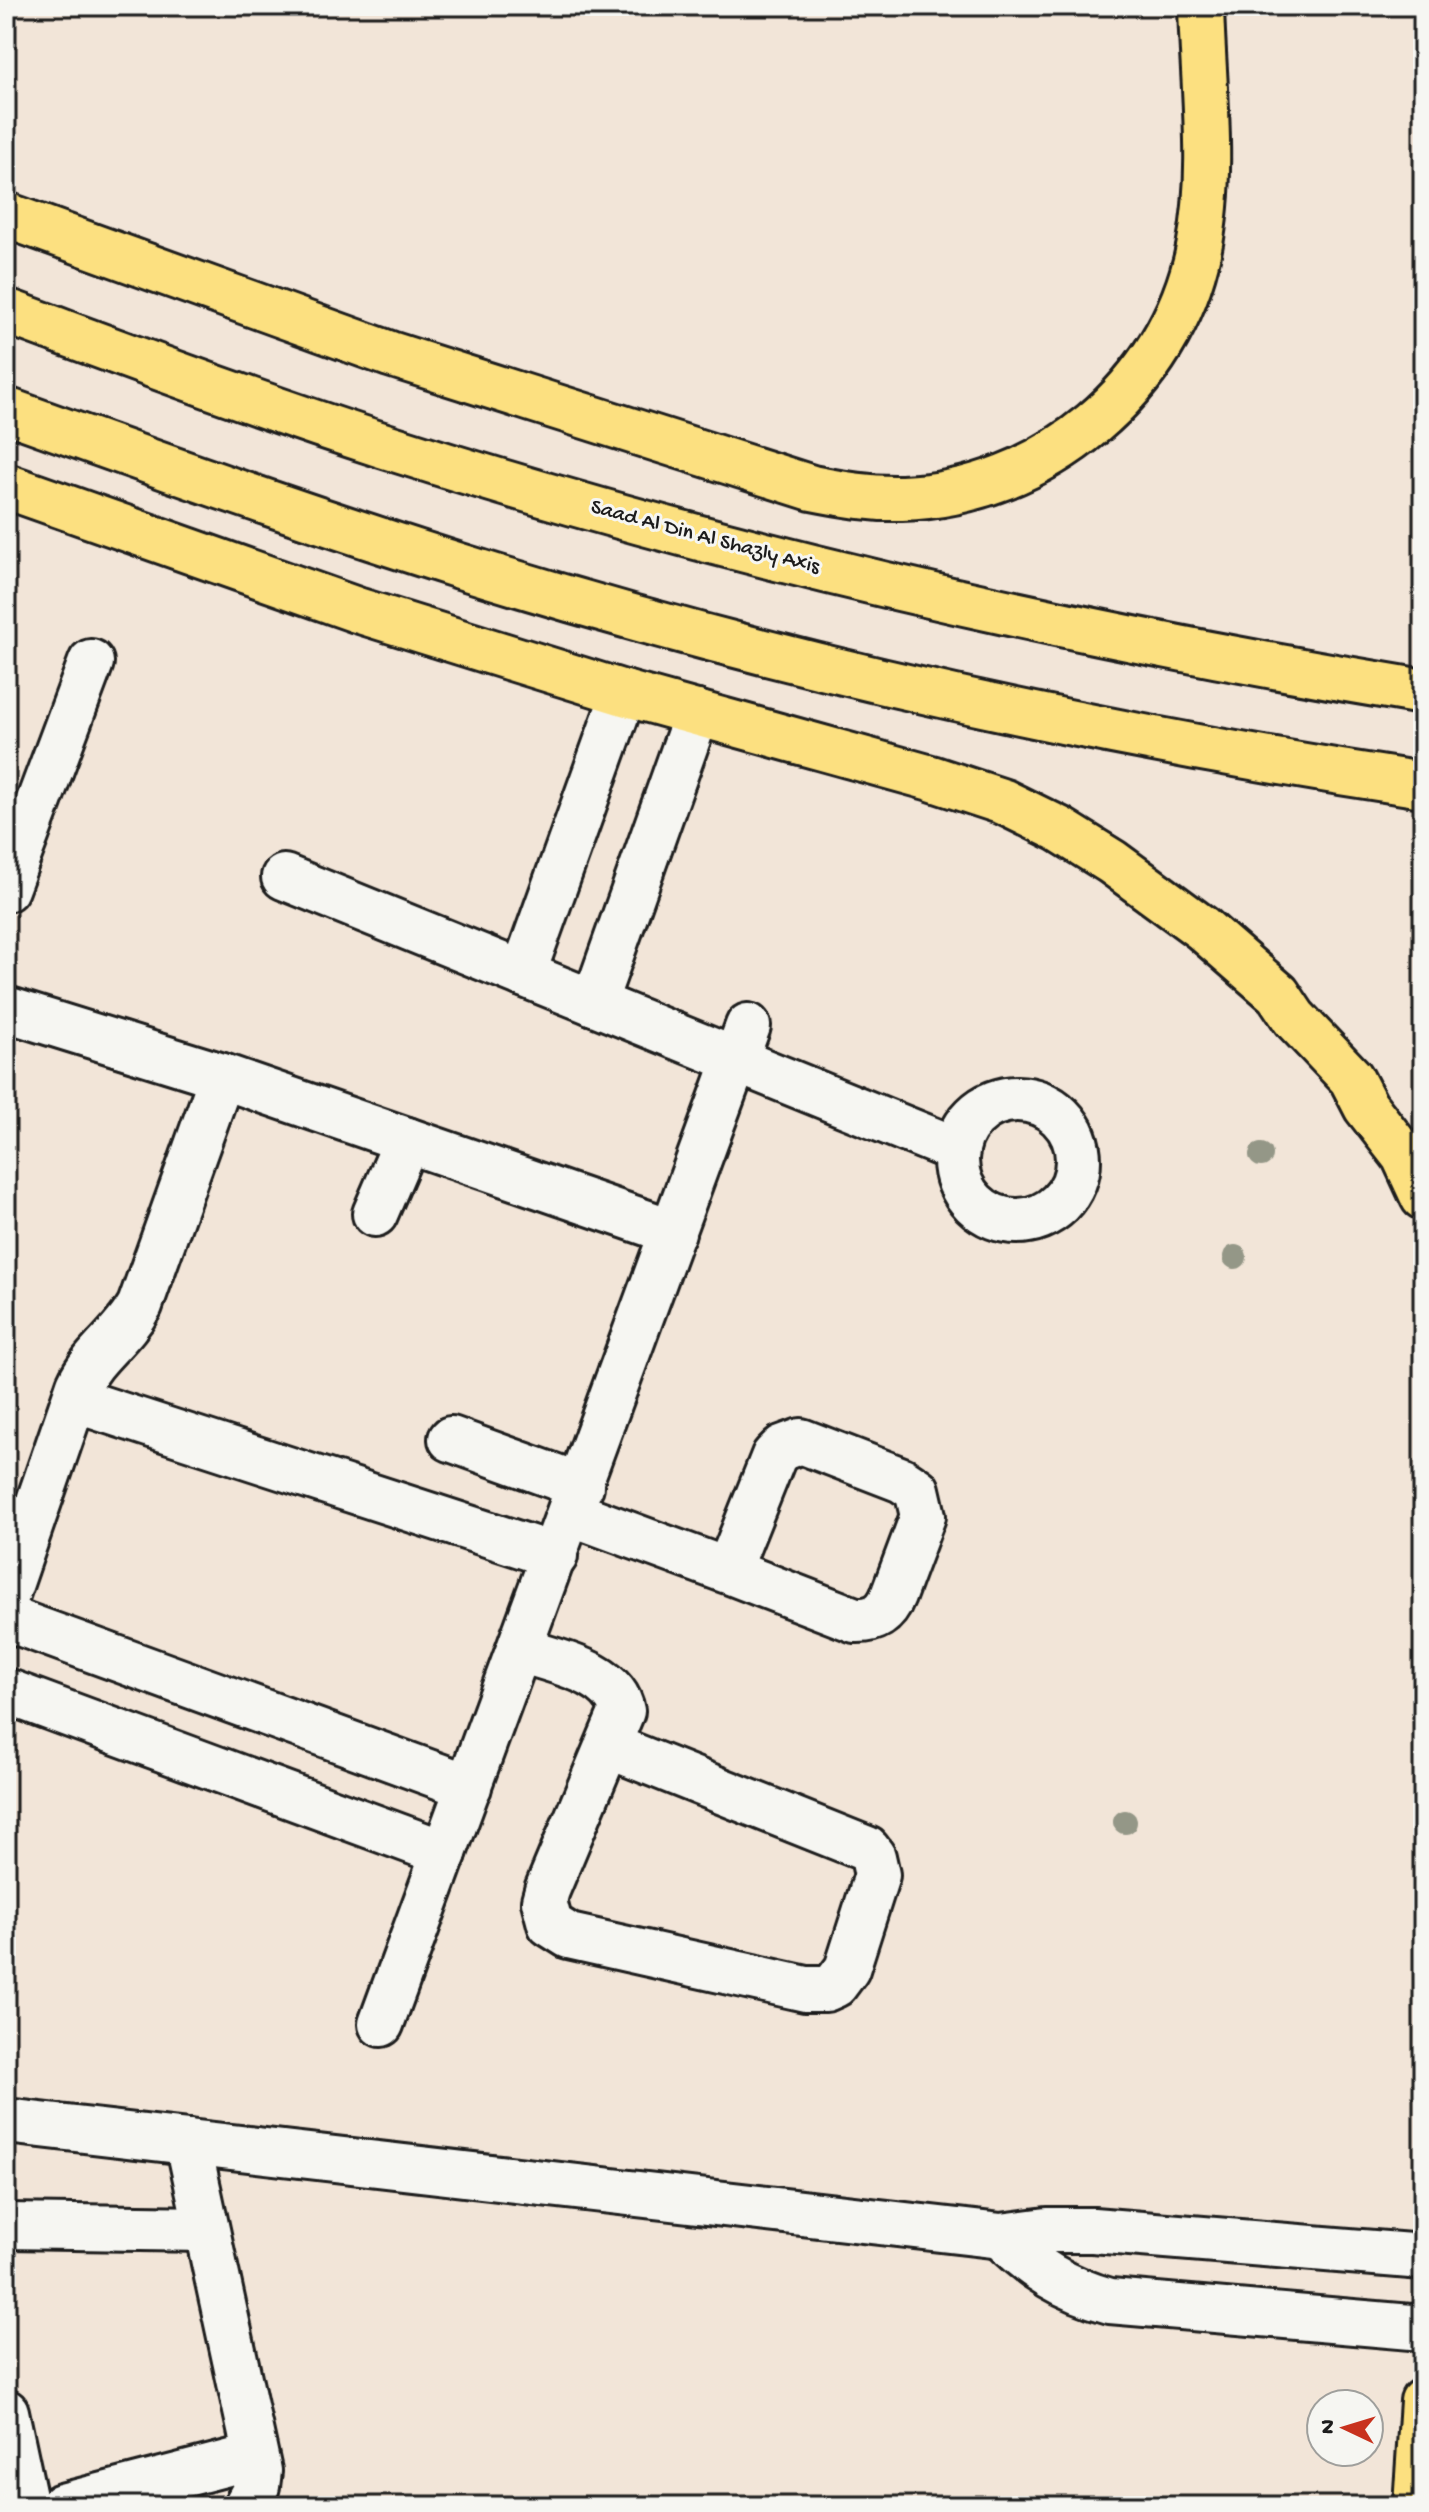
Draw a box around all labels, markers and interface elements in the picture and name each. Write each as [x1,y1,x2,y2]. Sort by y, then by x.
street label: Saad Al Din Al Shazly Axis [588,495,823,581]
north arrow [1305,2388,1385,2468]
text: N [1316,2419,1343,2435]

